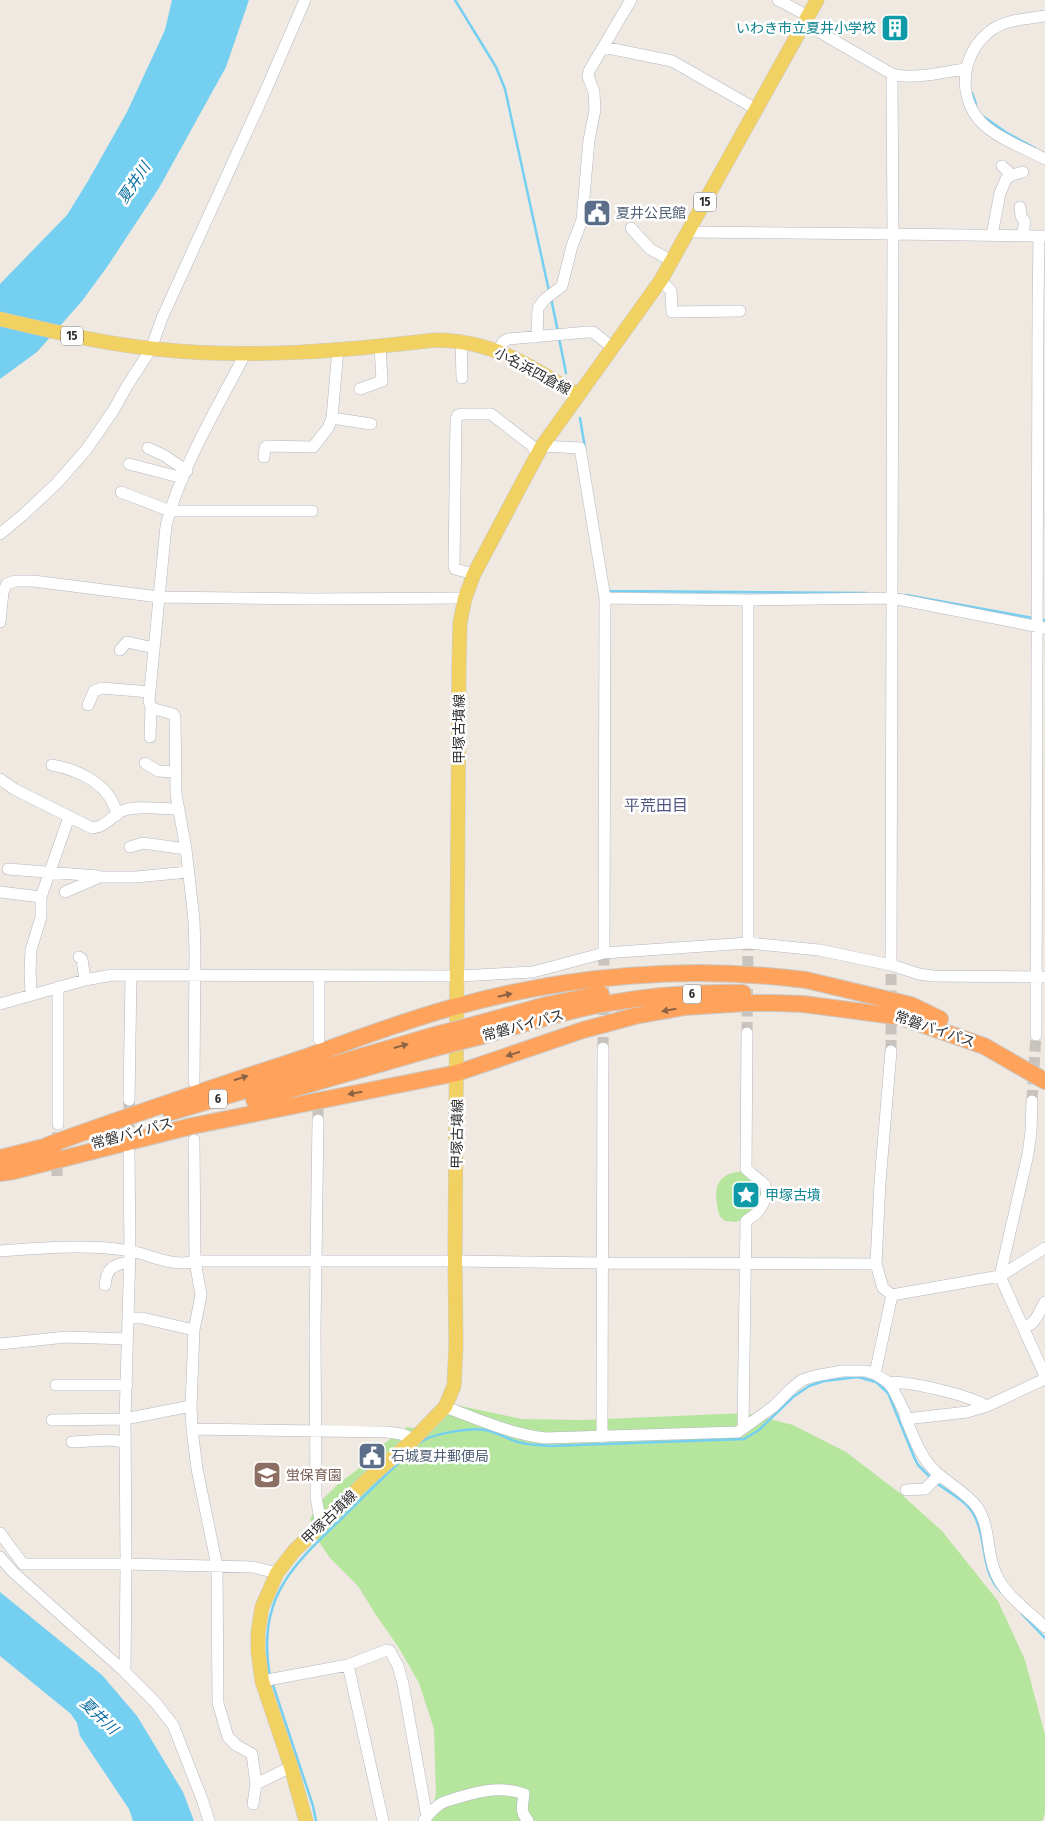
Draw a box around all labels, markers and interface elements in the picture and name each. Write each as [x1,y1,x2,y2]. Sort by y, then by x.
building icon: いわき市立夏井小学校 [880,13,910,43]
place label: いわき市立夏井小学校 [736,20,876,37]
water label: 夏井川 [114,158,155,207]
road number: 15 [694,192,716,212]
public building icon: 夏井公民館 [582,198,612,228]
place label: 夏井公民館 [616,205,686,222]
road number: 15 [61,326,83,346]
street label: 小名浜四倉線 [492,344,574,399]
street label: 甲塚古墳線 [451,694,468,764]
district label: 平荒田目 [624,796,688,815]
road number: 6 [683,984,701,1004]
one-way arrow [497,991,512,999]
street label: 常磐バイパス [480,1006,566,1045]
one-way arrow [660,1007,676,1015]
street label: 常磐バイパス [892,1008,977,1051]
one-way arrow [393,1041,408,1049]
one-way arrow [505,1051,520,1059]
one-way arrow [233,1073,248,1081]
road number: 6 [209,1090,227,1108]
one-way arrow [347,1090,363,1098]
street label: 甲塚古墳線 [448,1099,467,1169]
street label: 常磐バイパス [89,1114,175,1153]
place icon: 甲塚古墳 [731,1180,761,1210]
place label: 甲塚古墳 [765,1187,821,1204]
public building icon: 石城夏井郵便局 [357,1441,387,1471]
place label: 石城夏井郵便局 [391,1448,489,1465]
school or university icon: 蛍保育園 [252,1460,282,1490]
place label: 蛍保育園 [286,1467,342,1484]
street label: 甲塚古墳線 [298,1487,360,1548]
water label: 夏井川 [76,1694,123,1739]

